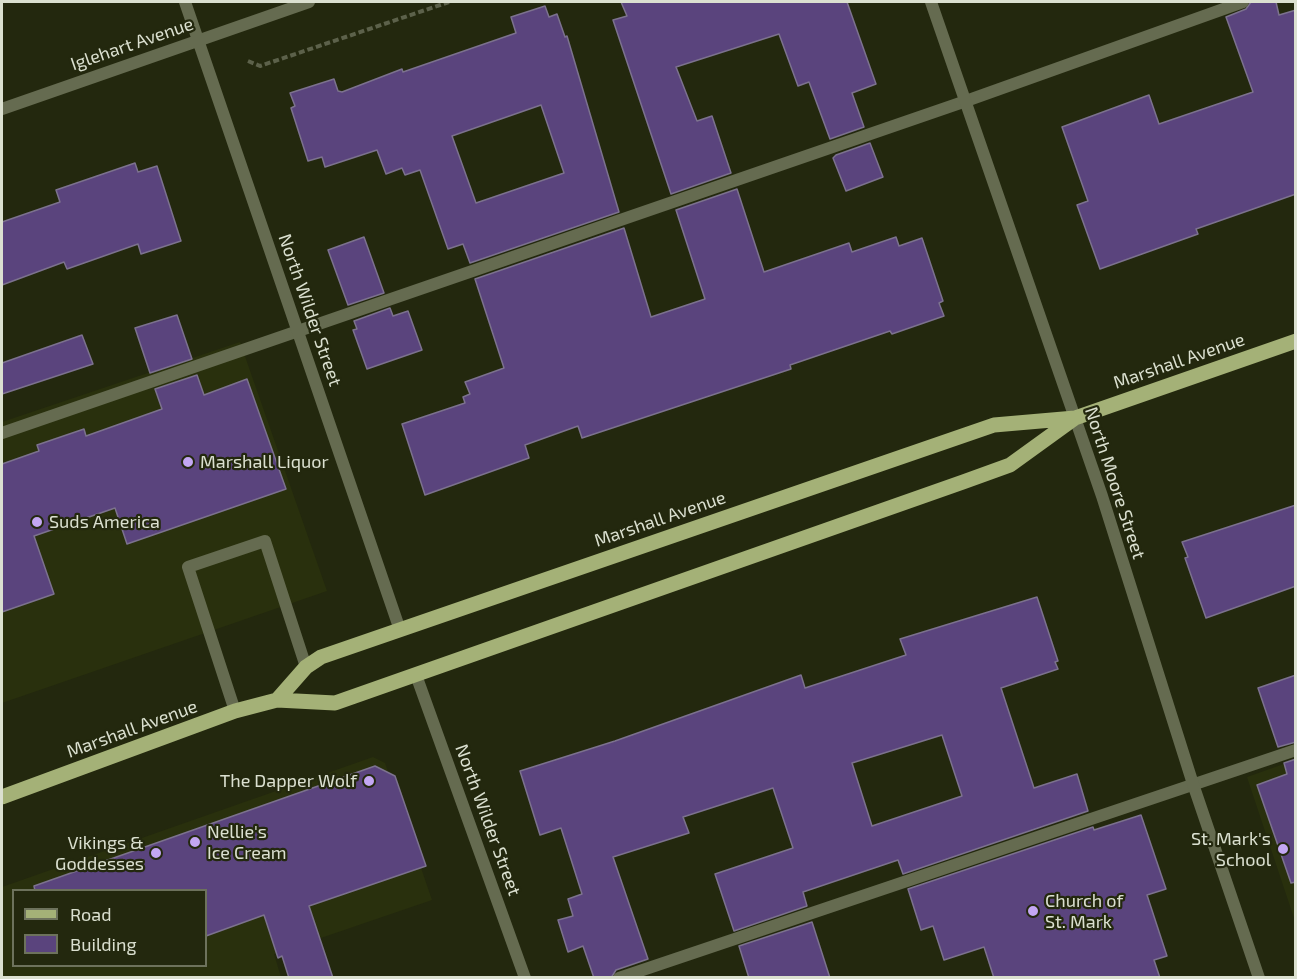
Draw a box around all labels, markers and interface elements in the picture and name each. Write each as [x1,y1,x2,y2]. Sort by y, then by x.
street label: Iglehart Avenue [68,13,196,75]
street label: North Wilder Street [274,231,346,389]
street label: Marshall Avenue [1111,328,1247,394]
street label: North Moore Street [1080,404,1150,562]
place label: Marshall Liquor [200,451,329,473]
marker: Marshall Liquor [181,455,195,469]
street label: Marshall Avenue [592,486,728,552]
place label: Suds America [49,511,160,533]
marker: Suds America [30,515,44,529]
street label: Marshall Avenue [64,695,200,763]
street label: North Wilder Street [451,741,525,899]
place label: The Dapper Wolf [220,770,357,792]
marker: The Dapper Wolf [362,774,376,788]
place label: Nellie's Ice Cream [207,821,287,864]
place label: St. Mark's School [1191,828,1271,870]
place label: Vikings & Goddesses [55,832,144,874]
marker: Nellie's Ice Cream [188,835,202,849]
marker: St. Mark's School [1276,842,1290,856]
marker: Vikings & Goddesses [149,846,163,860]
legend [12,889,207,967]
place label: Church of St. Mark [1045,890,1123,932]
text: Road [70,903,111,925]
marker: Church of St. Mark [1026,904,1040,918]
text: Building [70,933,137,955]

